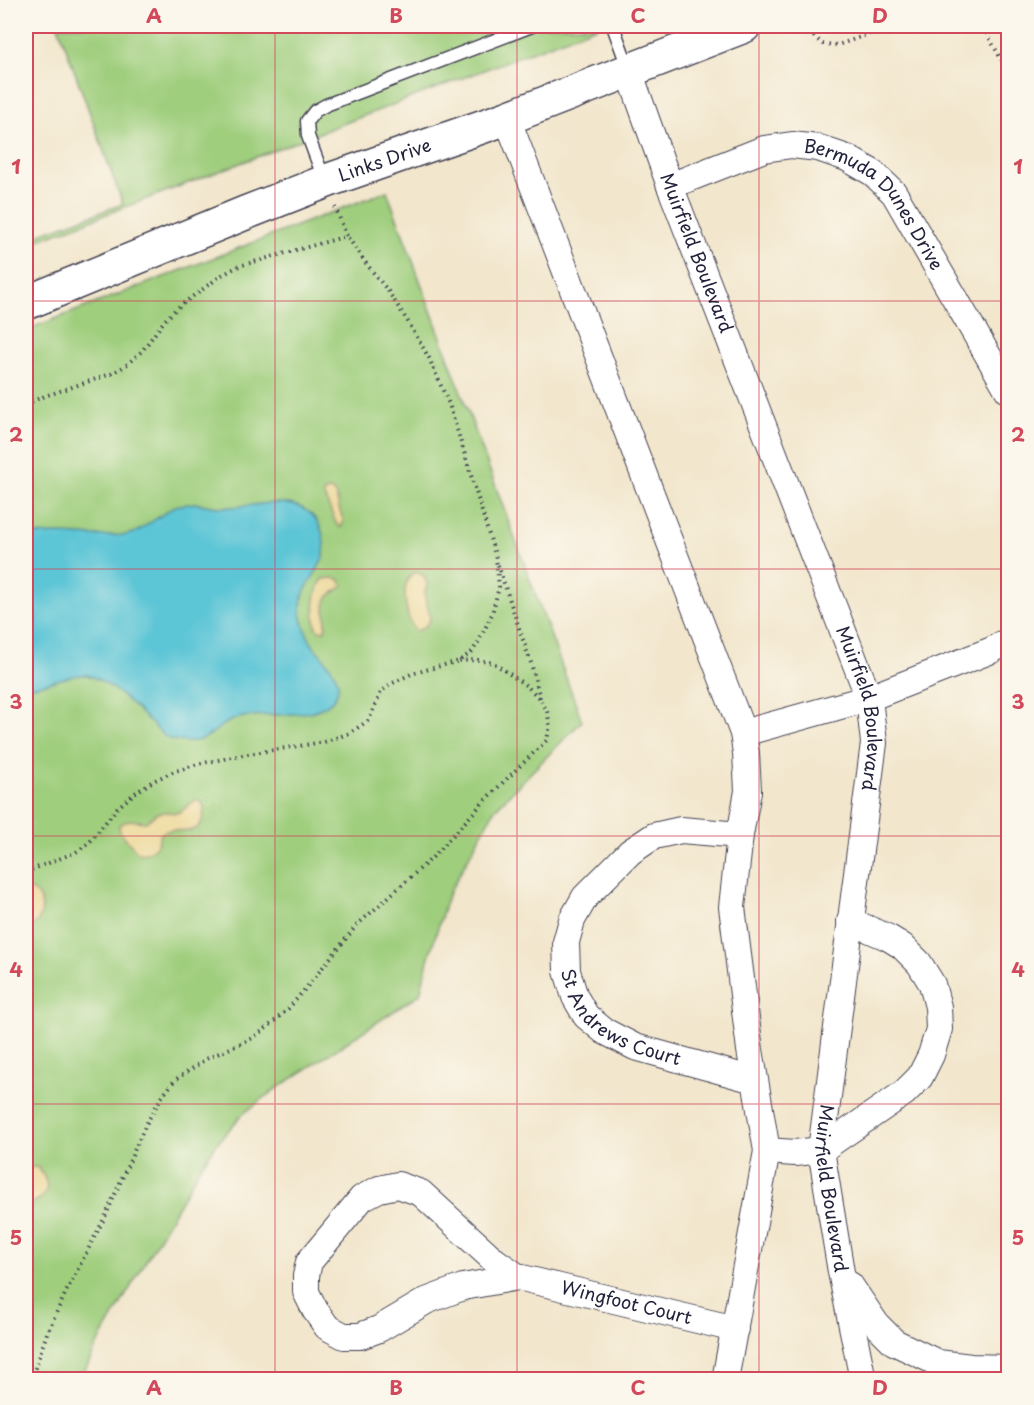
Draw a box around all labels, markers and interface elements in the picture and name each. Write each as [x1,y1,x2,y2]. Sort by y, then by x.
text: A [146,0,162,30]
text: B [389,0,403,30]
text: C [630,0,646,30]
text: D [872,0,888,30]
street label: Links Drive [334,131,434,188]
street label: Bermuda Dunes Drive [803,131,951,275]
text: 1 [11,151,21,181]
text: 1 [1013,151,1023,181]
street label: Muirfield Boulevard [654,169,741,336]
text: 2 [9,419,23,449]
text: 2 [1011,419,1025,449]
street label: Muirfield Boulevard [830,622,889,793]
text: 3 [9,686,23,716]
text: 3 [1011,686,1025,716]
text: 4 [9,954,23,984]
text: 4 [1011,954,1025,984]
street label: St Andrews Court [555,965,684,1071]
street label: Muirfield Boulevard [809,1103,856,1274]
text: 5 [10,1222,22,1252]
text: 5 [1012,1222,1024,1252]
street label: Wingfoot Court [559,1273,695,1330]
text: A [146,1372,162,1402]
text: B [389,1372,403,1402]
text: C [630,1372,646,1402]
text: D [872,1372,888,1402]

